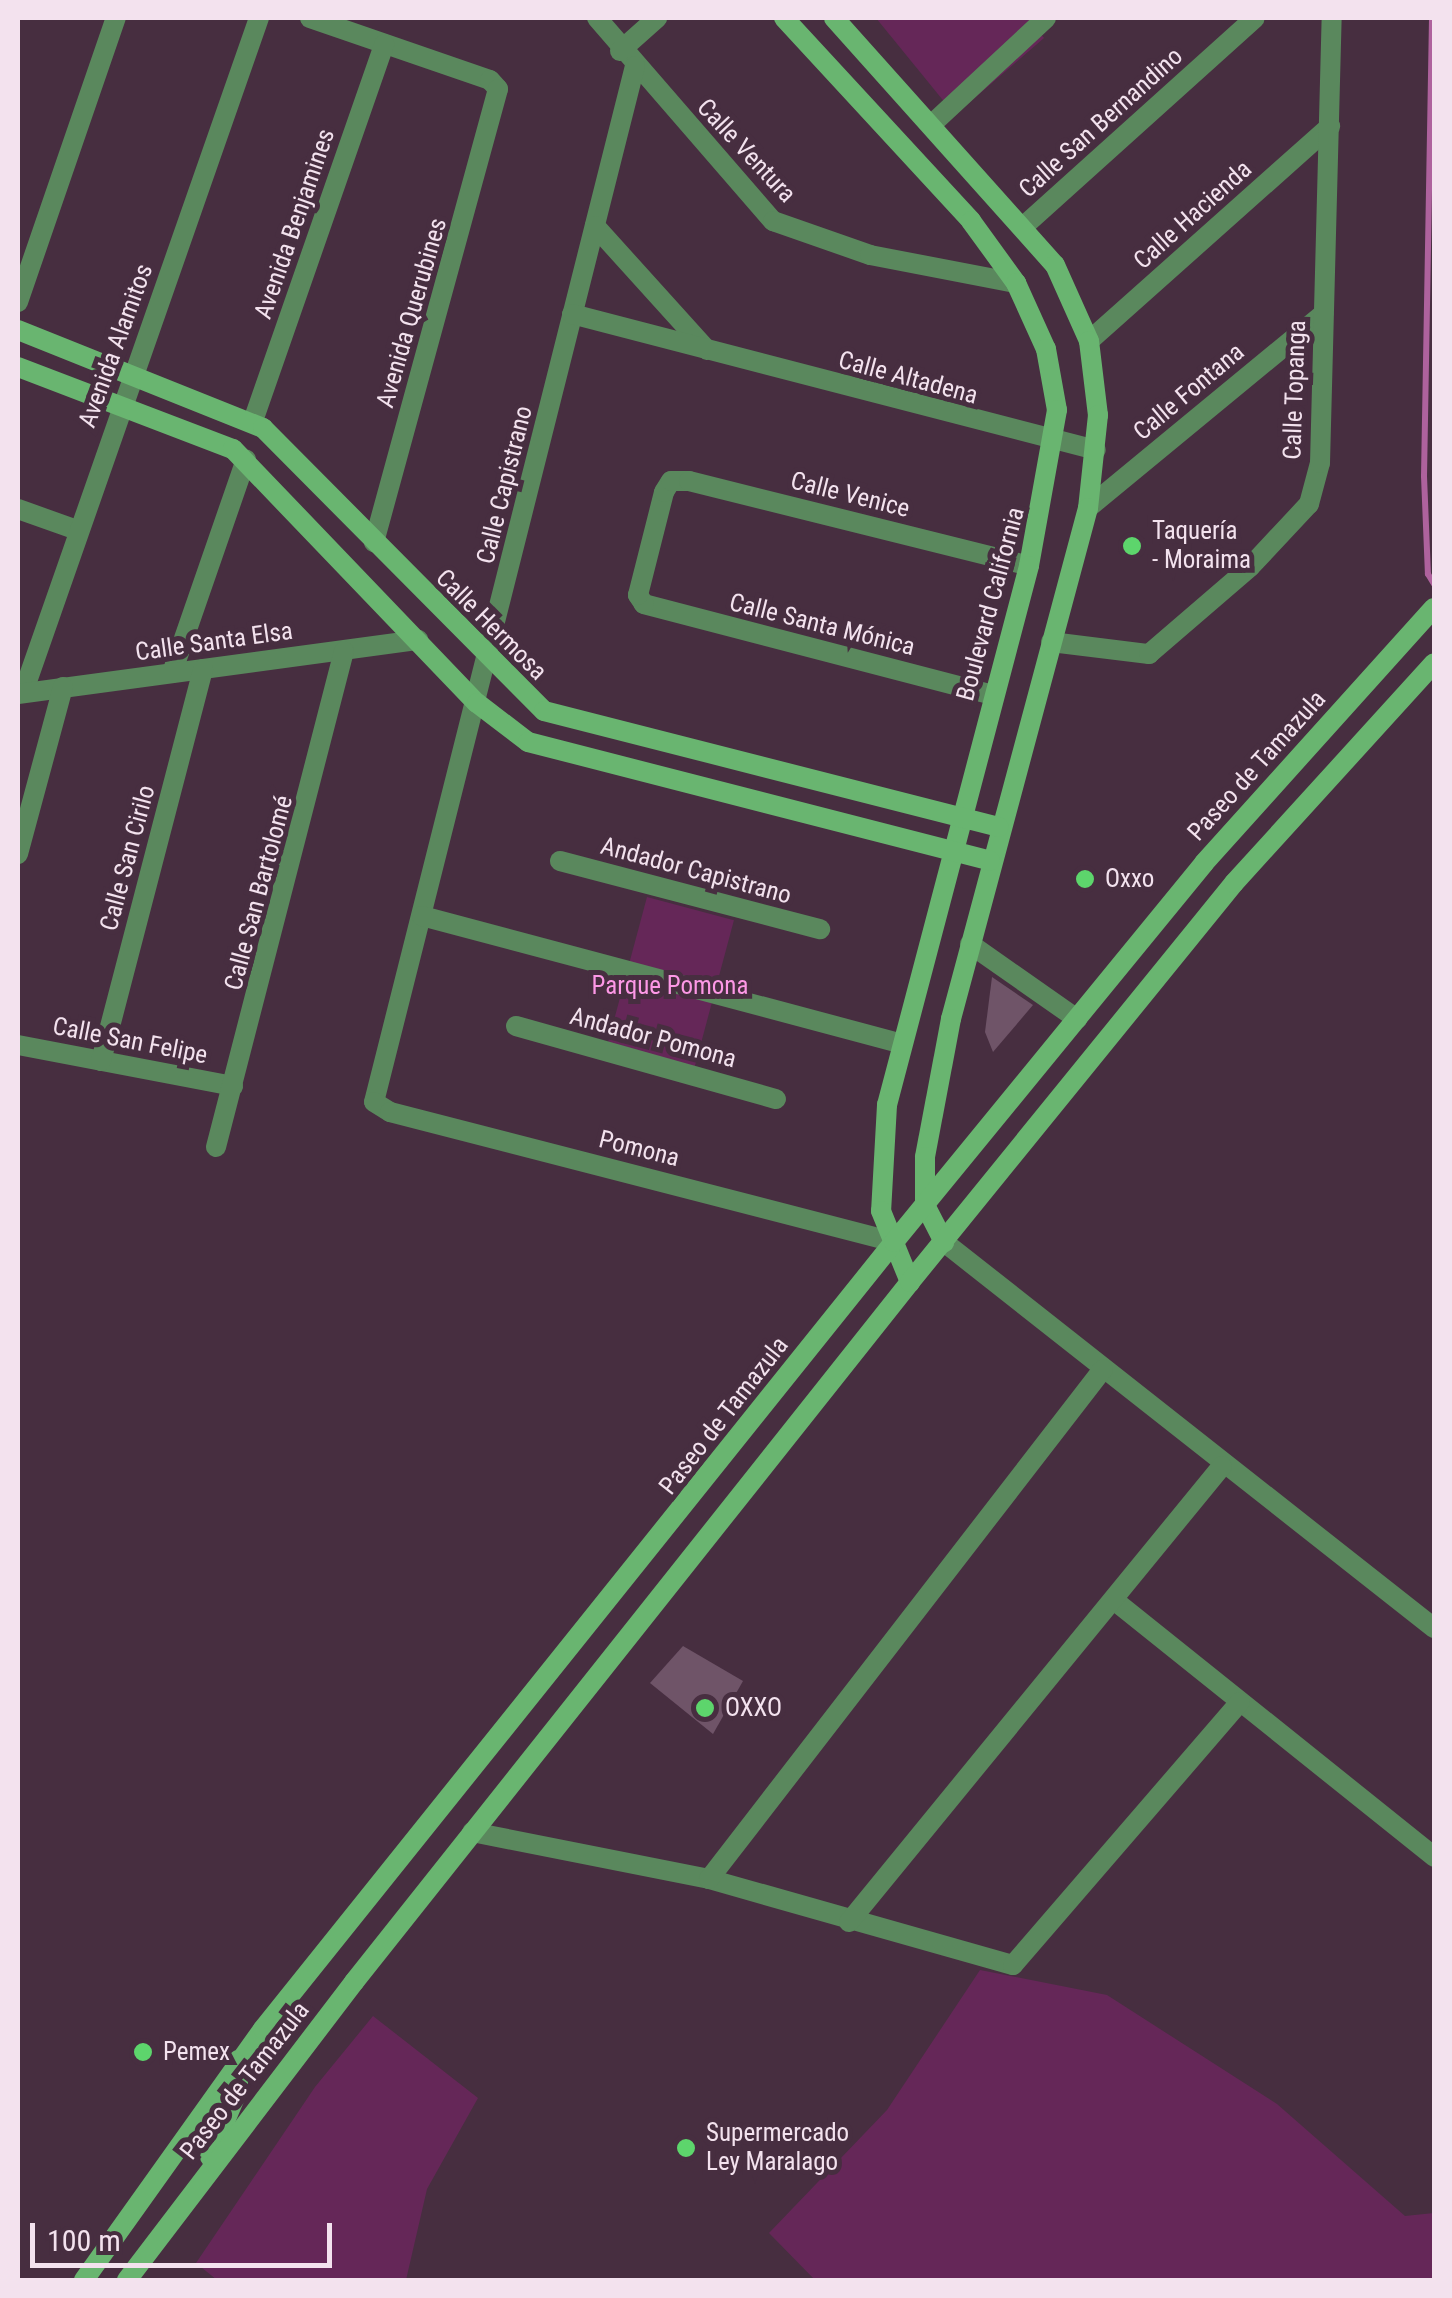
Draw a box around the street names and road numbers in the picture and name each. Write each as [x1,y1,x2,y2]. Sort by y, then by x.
street label: Calle San Bernandino [1013,42,1189,204]
street label: Calle Ventura [690,93,802,209]
street label: Avenida Benjamines [248,125,342,323]
street label: Calle Hacienda [1128,154,1258,276]
street label: Avenida Querubines [371,215,453,411]
street label: Avenida Alamitos [73,260,159,432]
street label: Calle Topanga [1278,319,1312,461]
street label: Calle Fontana [1128,337,1250,447]
street label: Calle Altadena [835,345,981,411]
street label: Calle Capistrano [471,403,539,567]
street label: Calle Venice [787,466,913,524]
street label: Boulevard California [951,504,1031,704]
street label: Calle Hermosa [429,563,553,687]
street label: Calle Santa Mónica [726,587,918,663]
street label: Calle Santa Elsa [133,616,295,668]
street label: Paseo de Tamazula [1182,685,1332,847]
street label: Calle San Cirilo [94,782,162,934]
street label: Calle San Bartolomé [219,792,299,994]
street label: Andador Capistrano [597,831,795,911]
street label: Andador Pomona [567,1001,739,1075]
street label: Calle San Felipe [50,1011,210,1071]
street label: Pomona [596,1125,682,1173]
street label: Paseo de Tamazula [653,1331,795,1501]
street label: Paseo de Tamazula [174,1996,316,2166]

